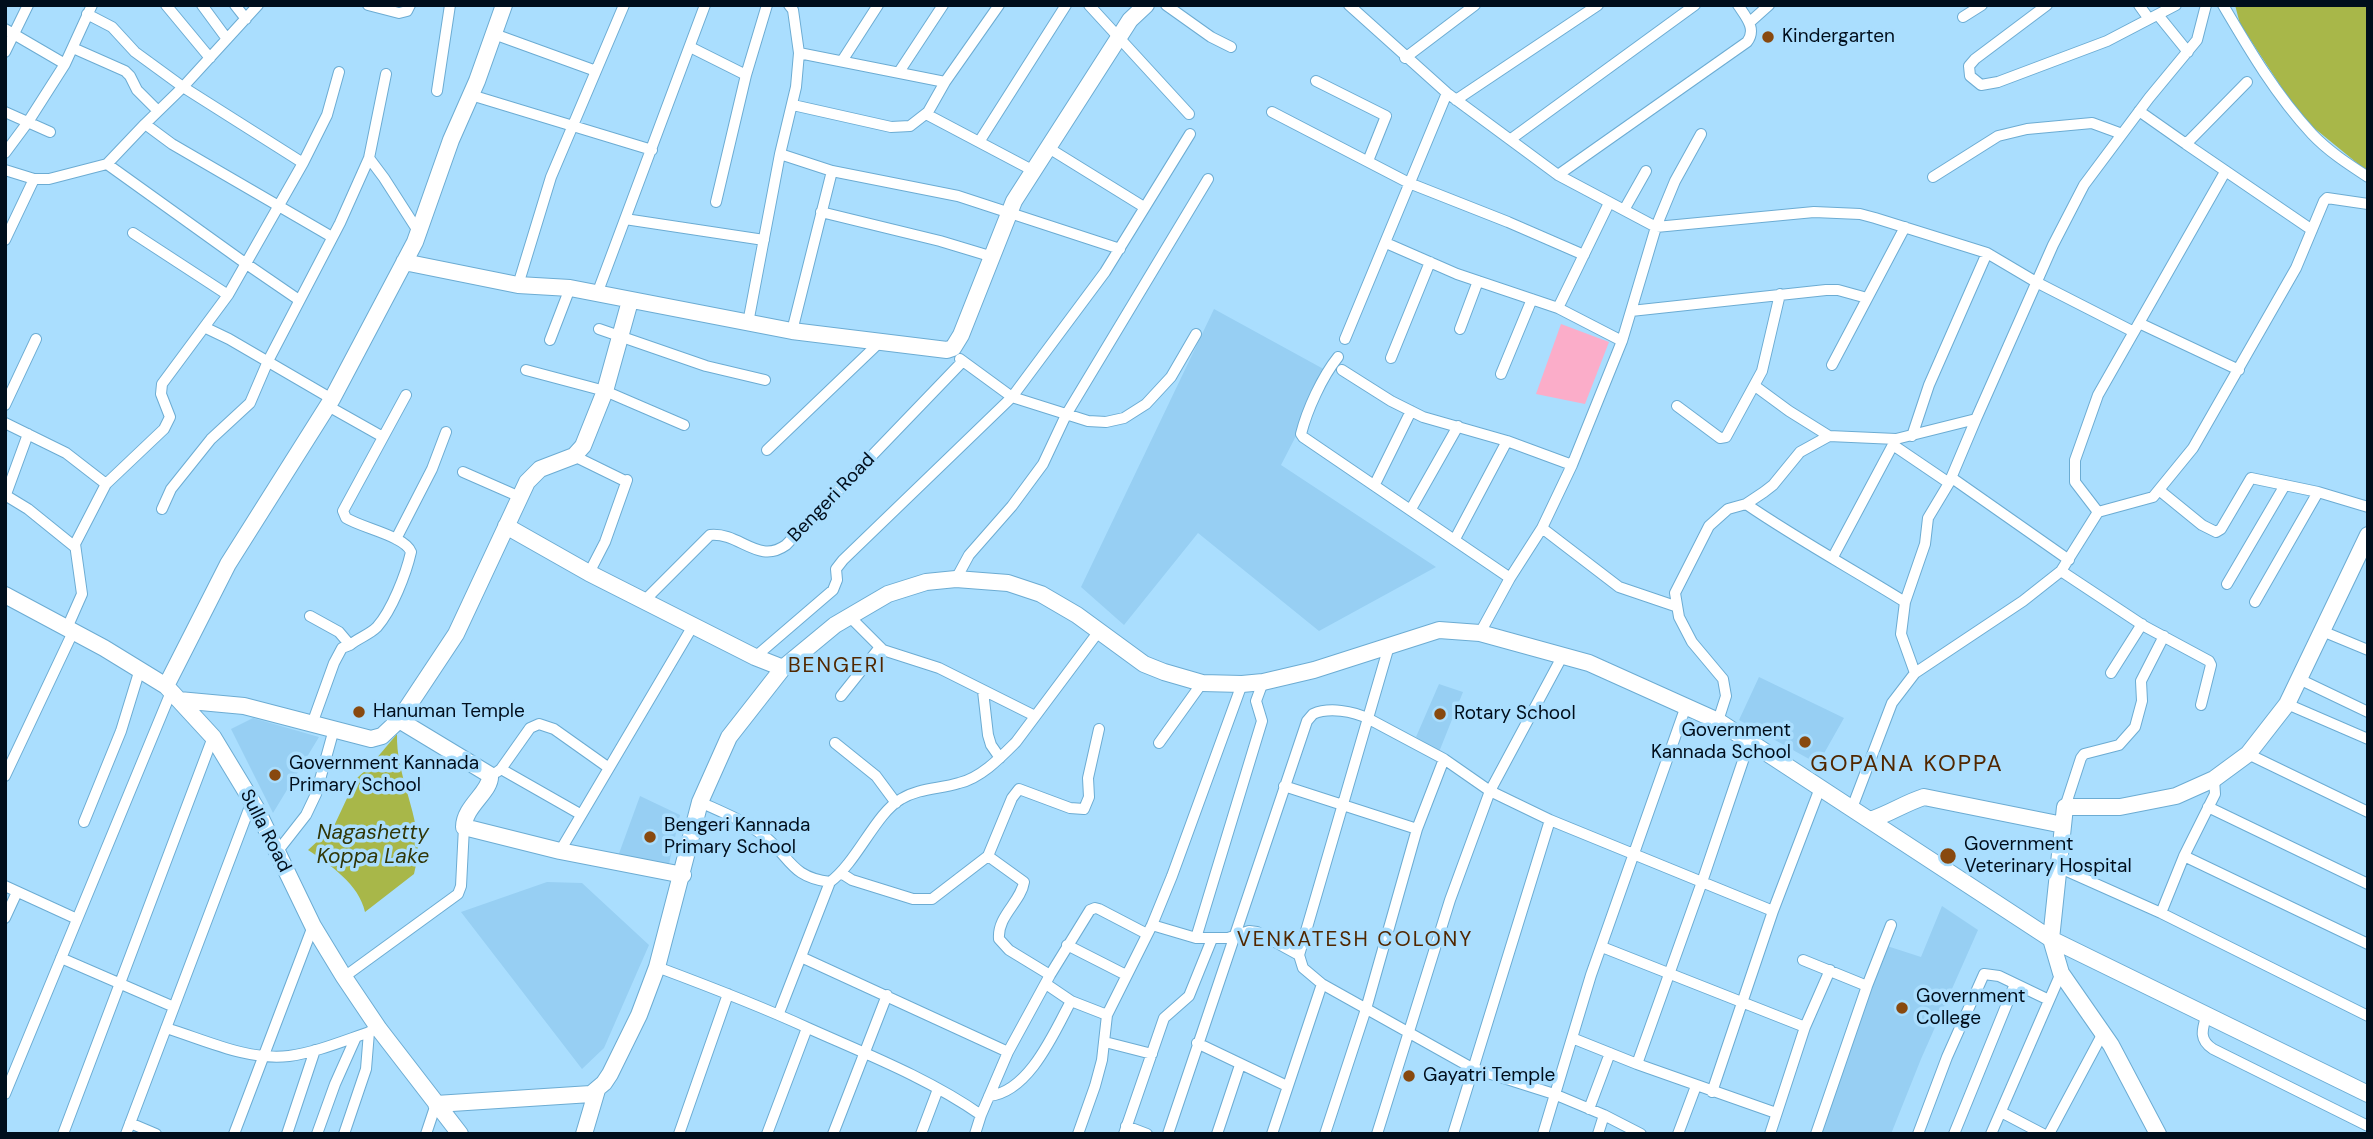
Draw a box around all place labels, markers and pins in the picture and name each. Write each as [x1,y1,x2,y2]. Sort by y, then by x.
place label: Kindergarten [1782,26,1895,48]
marker: Kindergarten [1760,29,1776,45]
place label: Hanuman Temple [373,701,525,723]
place label: Rotary School [1454,703,1576,725]
marker: Hanuman Temple [351,704,367,720]
marker: Rotary School [1432,706,1448,722]
place label: Government Kannada School [1651,720,1791,764]
marker: Government Kannada School [1797,734,1813,750]
place label: Government Kannada Primary School [289,753,479,797]
marker: Government Kannada Primary School [267,767,283,783]
place label: Bengeri Kannada Primary School [664,815,810,859]
marker: Bengeri Kannada Primary School [642,829,658,845]
place label: Government Veterinary Hospital [1964,834,2132,878]
marker: Government Veterinary Hospital [1938,846,1958,866]
place label: Government College [1916,986,2026,1030]
marker: Government College [1894,1000,1910,1016]
place label: Gayatri Temple [1423,1065,1555,1087]
marker: Gayatri Temple [1401,1068,1417,1084]

